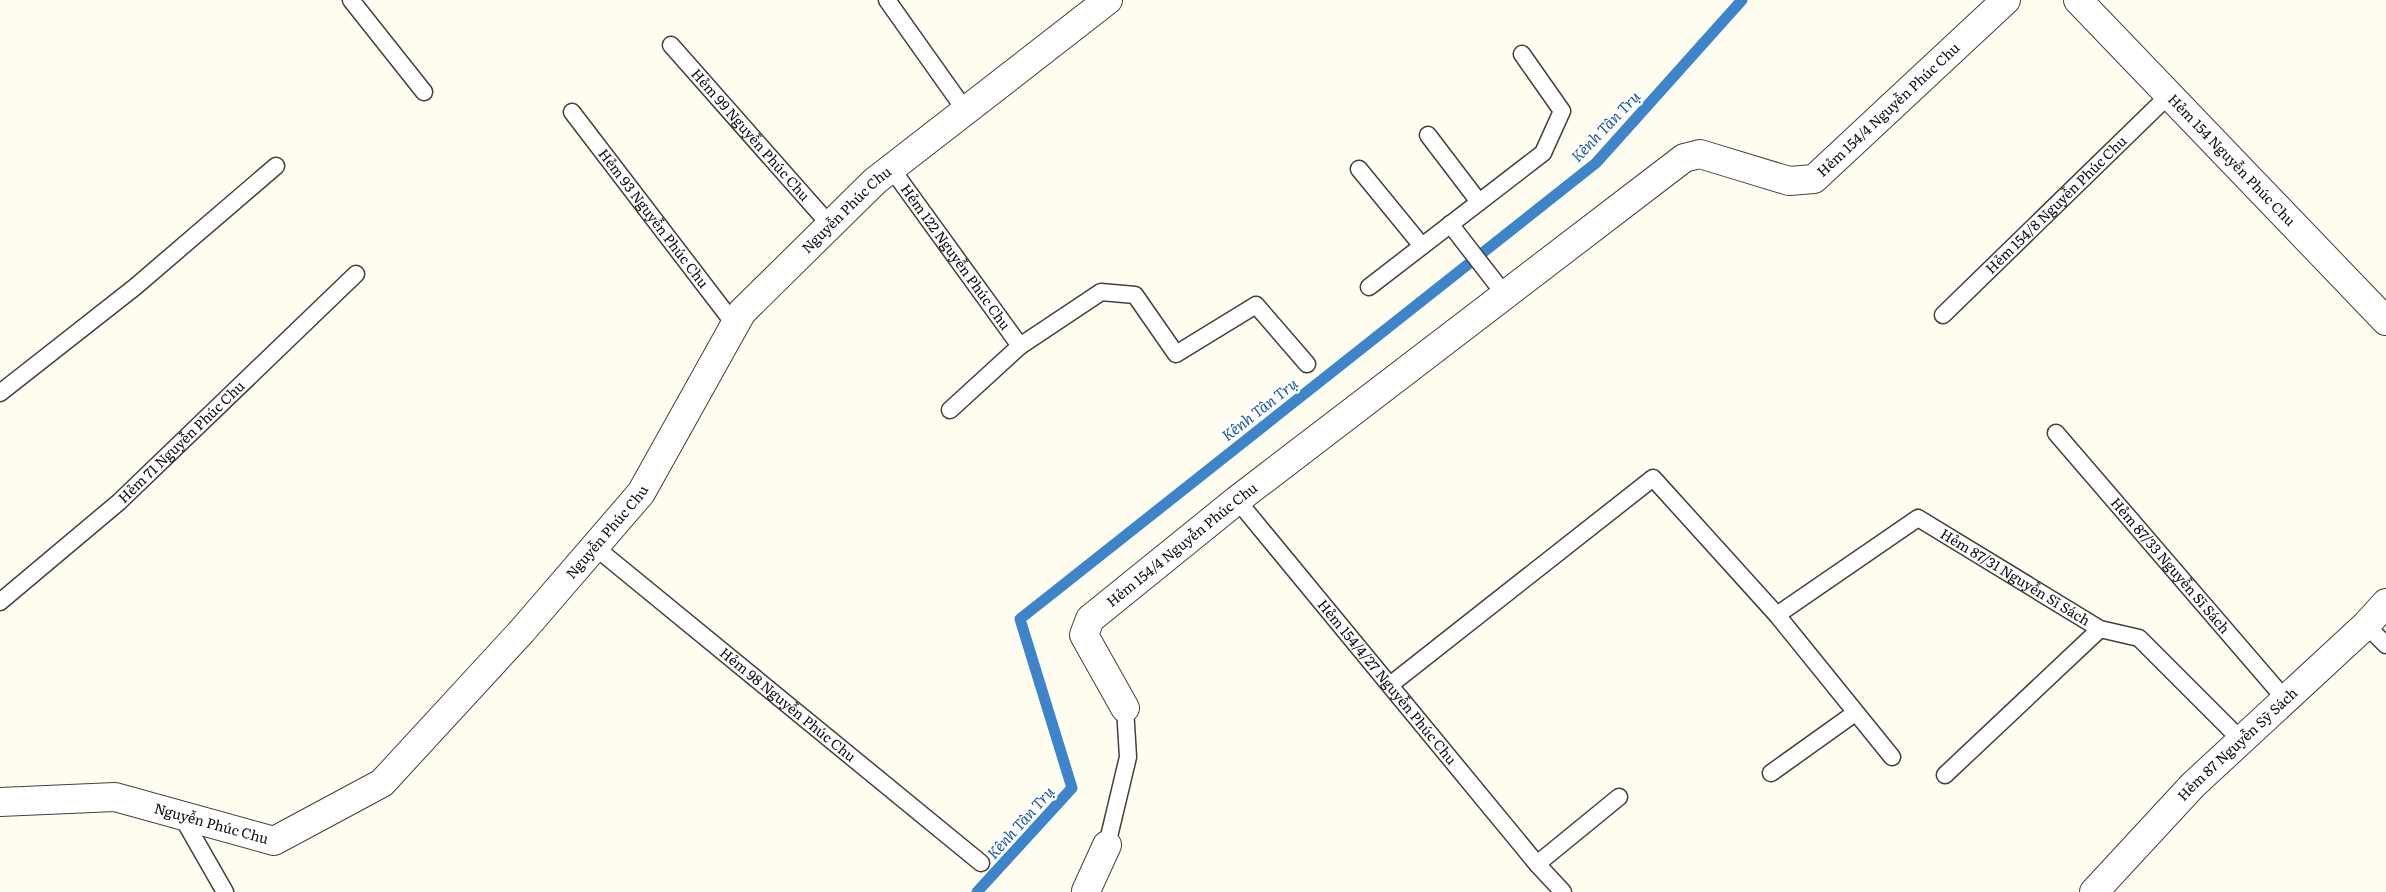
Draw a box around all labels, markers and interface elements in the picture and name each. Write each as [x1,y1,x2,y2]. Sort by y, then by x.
street label: Hẻm 154/4 Nguyễn Phúc Chu [1812,37,1964,181]
street label: Hẻm 99 Nguyễn Phúc Chu [687,64,815,205]
water label: Kênh Tân Trụ [1565,85,1645,167]
street label: Hẻm 154 Nguyễn Phúc Chu [2164,89,2301,230]
street label: Hẻm 154/8 Nguyễn Phúc Chu [1980,131,2131,278]
street label: Hẻm 93 Nguyễn Phúc Chu [594,144,714,292]
street label: Nguyễn Phúc Chu [796,161,895,257]
street label: Hẻm 122 Nguyễn Phúc Chu [897,179,1016,334]
water label: Kênh Tân Trụ [1216,372,1302,446]
street label: Hẻm 71 Nguyễn Phúc Chu [113,376,248,507]
street label: Hẻm 154/4 Nguyễn Phúc Chu [1102,477,1261,611]
street label: Nguyễn Phúc Chu [561,481,653,583]
street label: Hẻm 87/33 Nguyễn Sĩ Sách [2107,493,2235,637]
street label: Hẻm 87/31 Nguyễn Sĩ Sách [1937,523,2094,630]
street label: Hẻm 154/4/27 Nguyễn Phúc Chu [1314,595,1462,768]
street label: Hẻm 98 Nguyễn Phúc Chu [716,642,861,766]
street label: Hẻm 87 Nguyễn Sỹ Sách [2172,682,2301,805]
water label: Kênh Tân Trụ [981,780,1059,864]
street label: Nguyễn Phúc Chu [152,797,271,848]

